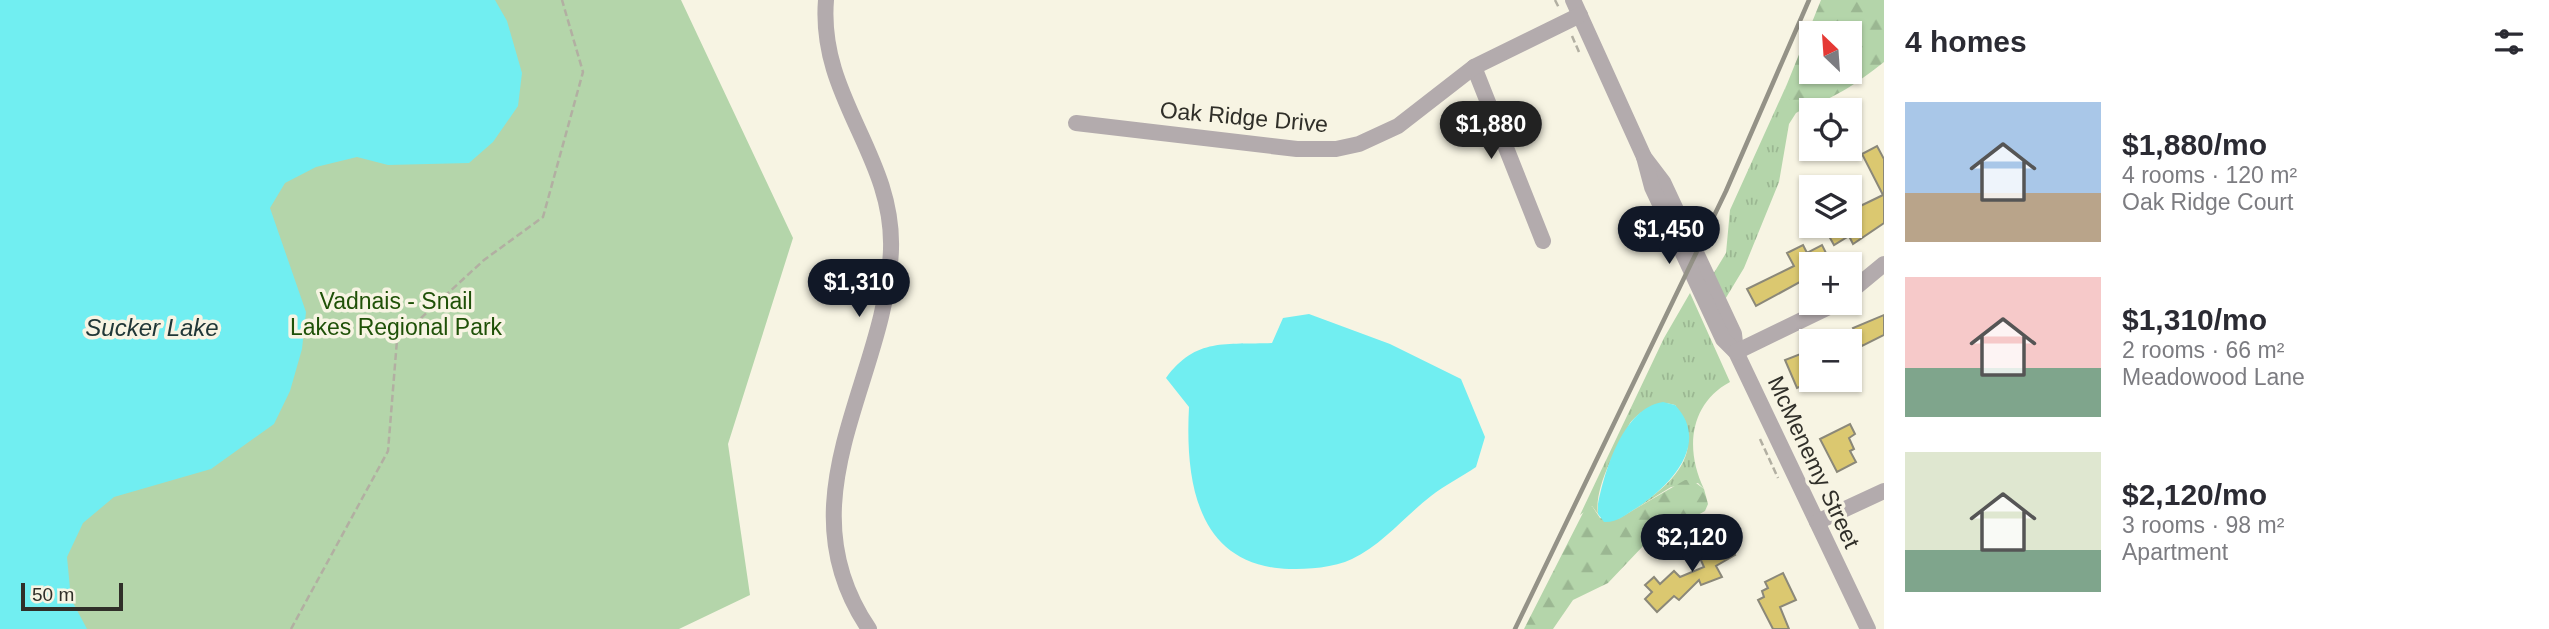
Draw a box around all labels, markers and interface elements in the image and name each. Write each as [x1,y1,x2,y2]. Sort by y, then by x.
north arrow [1799,21,1862,84]
map controls [1799,21,1862,392]
icon: filters [2490,23,2528,61]
text: 4 homes [1905,25,2027,58]
street label: Oak Ridge Drive [1159,97,1329,137]
button: locate [1799,98,1862,161]
pin: $1,880 [1434,102,1548,161]
text: $1,880 [1456,111,1526,137]
text: $1,880/mo [2122,128,2267,161]
icon: home [1961,130,2045,214]
text: 4 rooms · 120 m² [2122,162,2297,188]
button: layers [1799,175,1862,238]
text: Oak Ridge Court [2122,189,2293,215]
pin: $1,450 [1612,206,1726,266]
text: $1,450 [1634,216,1704,242]
button: + [1799,252,1862,315]
pin: $1,310 [802,260,916,319]
text: $1,310 [824,269,894,295]
park label: Vadnais - Snail Lakes Regional Park [290,288,503,340]
text: $1,310/mo [2122,303,2267,336]
icon: home [1961,305,2045,389]
water label: Sucker Lake [85,314,219,341]
button: − [1799,329,1862,392]
text: 2 rooms · 66 m² [2122,337,2284,363]
text: Meadowood Lane [2122,364,2305,390]
street label: McMenemy Street [1763,372,1865,553]
text: $2,120/mo [2122,478,2267,511]
icon: home [1961,480,2045,564]
text: 3 rooms · 98 m² [2122,512,2284,538]
pin: $2,120 [1635,514,1749,574]
text: $2,120 [1657,524,1727,550]
text: Apartment [2122,539,2228,565]
scale bar [21,580,122,612]
text: 50 m [32,584,74,605]

